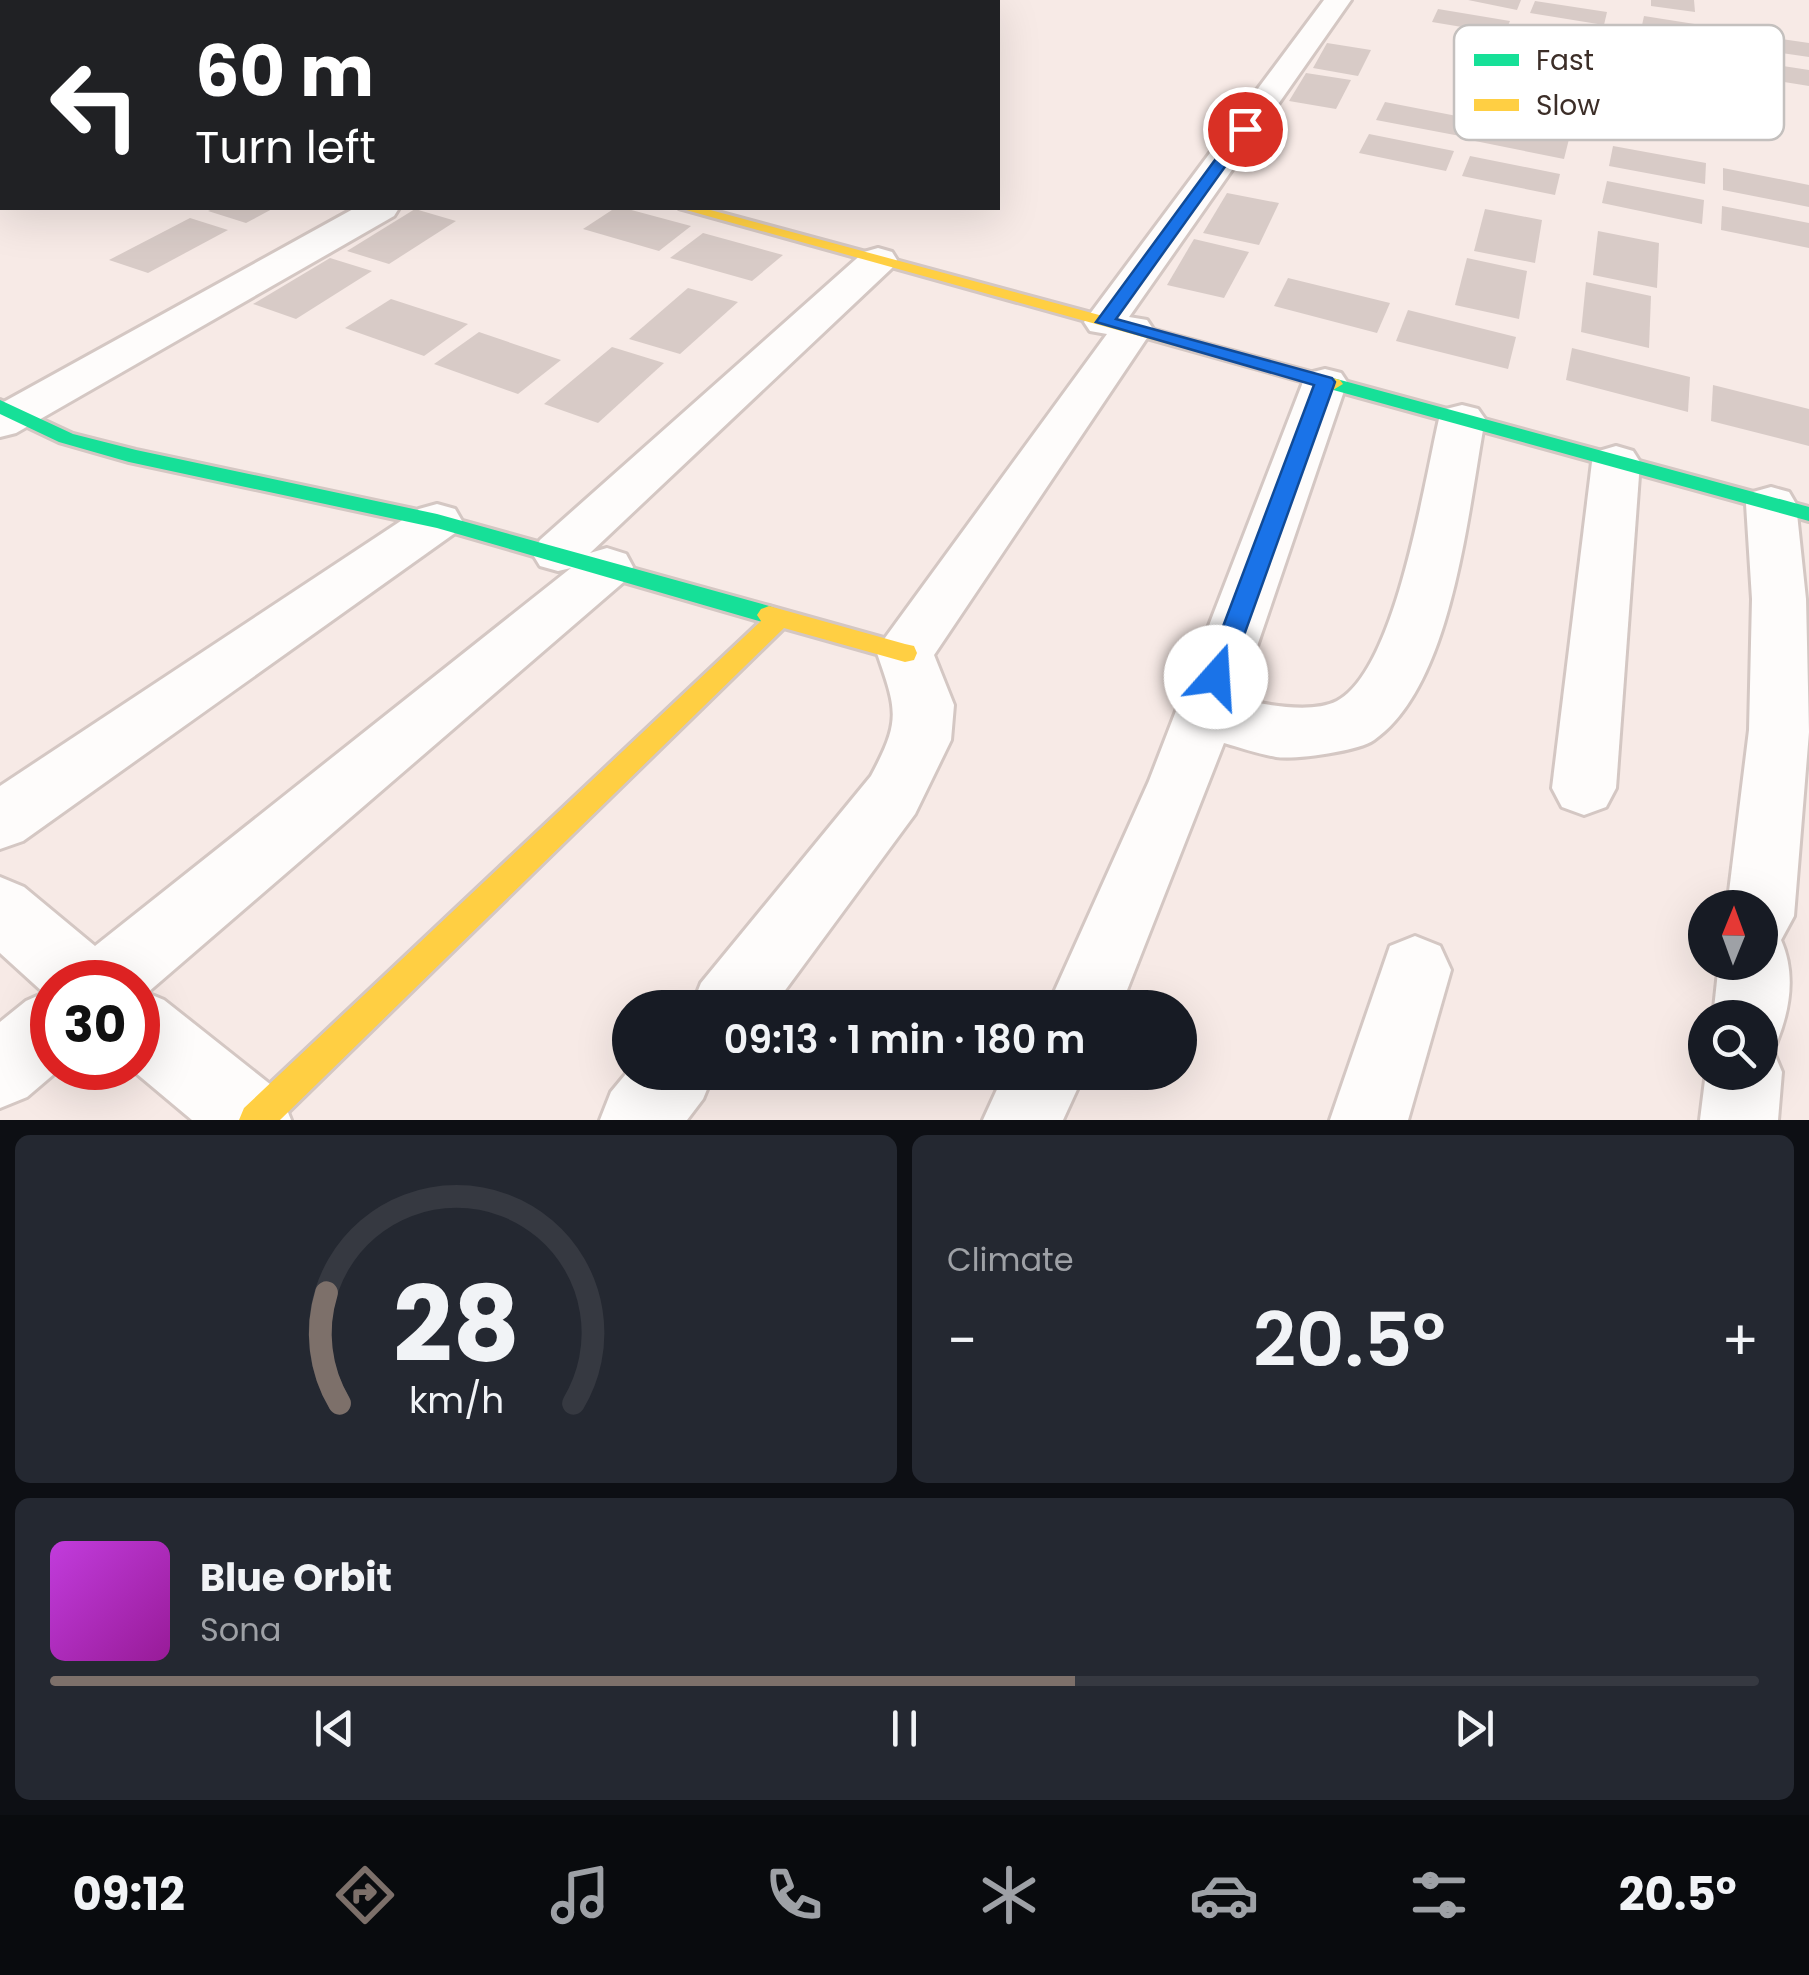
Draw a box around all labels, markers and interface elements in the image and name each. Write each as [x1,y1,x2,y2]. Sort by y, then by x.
text: 60 m [195,22,374,121]
legend [1454,25,1784,140]
icon: left [30,40,160,170]
text: Fast [1536,41,1594,80]
text: Slow [1536,86,1600,125]
pin [1203,87,1288,172]
icon: arrive [1218,102,1273,157]
text: Turn left [195,116,376,179]
position arrow [1164,625,1268,729]
north arrow [1688,890,1778,980]
map controls [1688,890,1778,1090]
speed limit sign: 30 [30,960,160,1090]
button: search [1688,1000,1778,1090]
text: 09:13 · 1 min · 180 m [724,1013,1085,1066]
text: Climate [947,1237,1074,1282]
text: 28 [393,1252,519,1397]
text: 20.5° [1253,1287,1446,1392]
text: − [947,1302,977,1379]
text: + [1721,1302,1759,1379]
text: km/h [408,1375,504,1426]
text: Blue Orbit [200,1551,392,1604]
text: Sona [200,1607,281,1652]
icon: previous [307,1701,362,1756]
icon: pause [877,1701,932,1756]
icon: next [1447,1701,1502,1756]
icon: directions [330,1860,400,1930]
icon: music [545,1860,615,1930]
icon: phone [759,1860,829,1930]
icon: climate [974,1860,1044,1930]
icon: car [1189,1860,1259,1930]
icon: filters [1404,1860,1474,1930]
text: 09:12 [72,1863,185,1926]
text: 20.5° [1619,1863,1737,1926]

